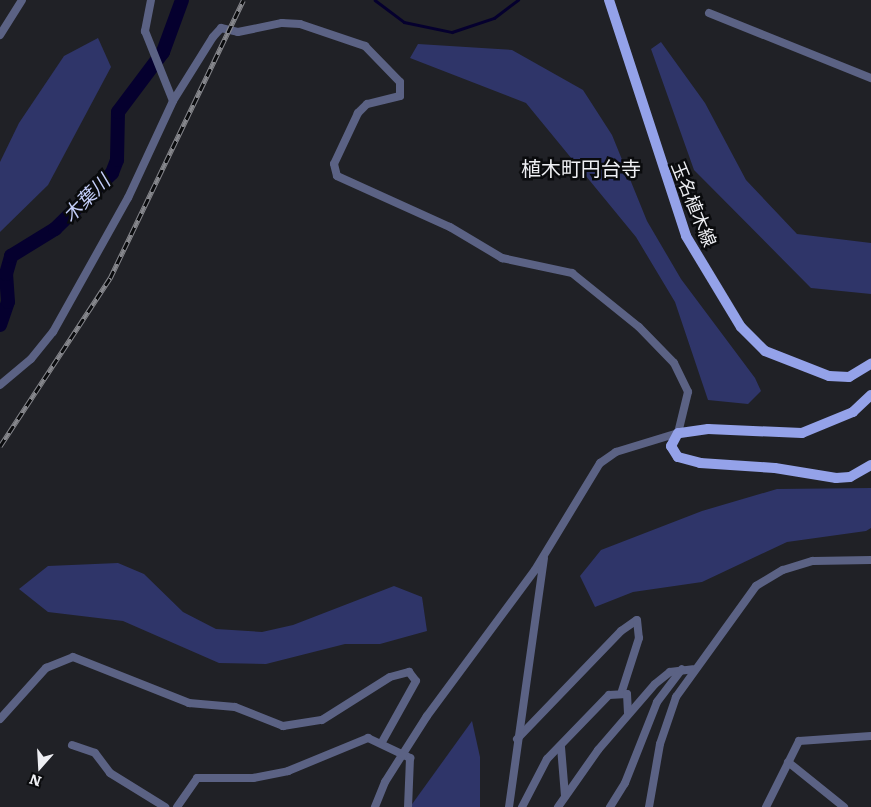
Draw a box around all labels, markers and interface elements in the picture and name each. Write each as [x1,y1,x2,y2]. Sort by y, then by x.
district label: 植木町円台寺 [521,155,641,179]
street label: 玉名植木線 [667,158,721,250]
water label: 木葉川 [58,170,114,226]
north arrow [15,742,65,792]
text: N [26,770,44,793]

